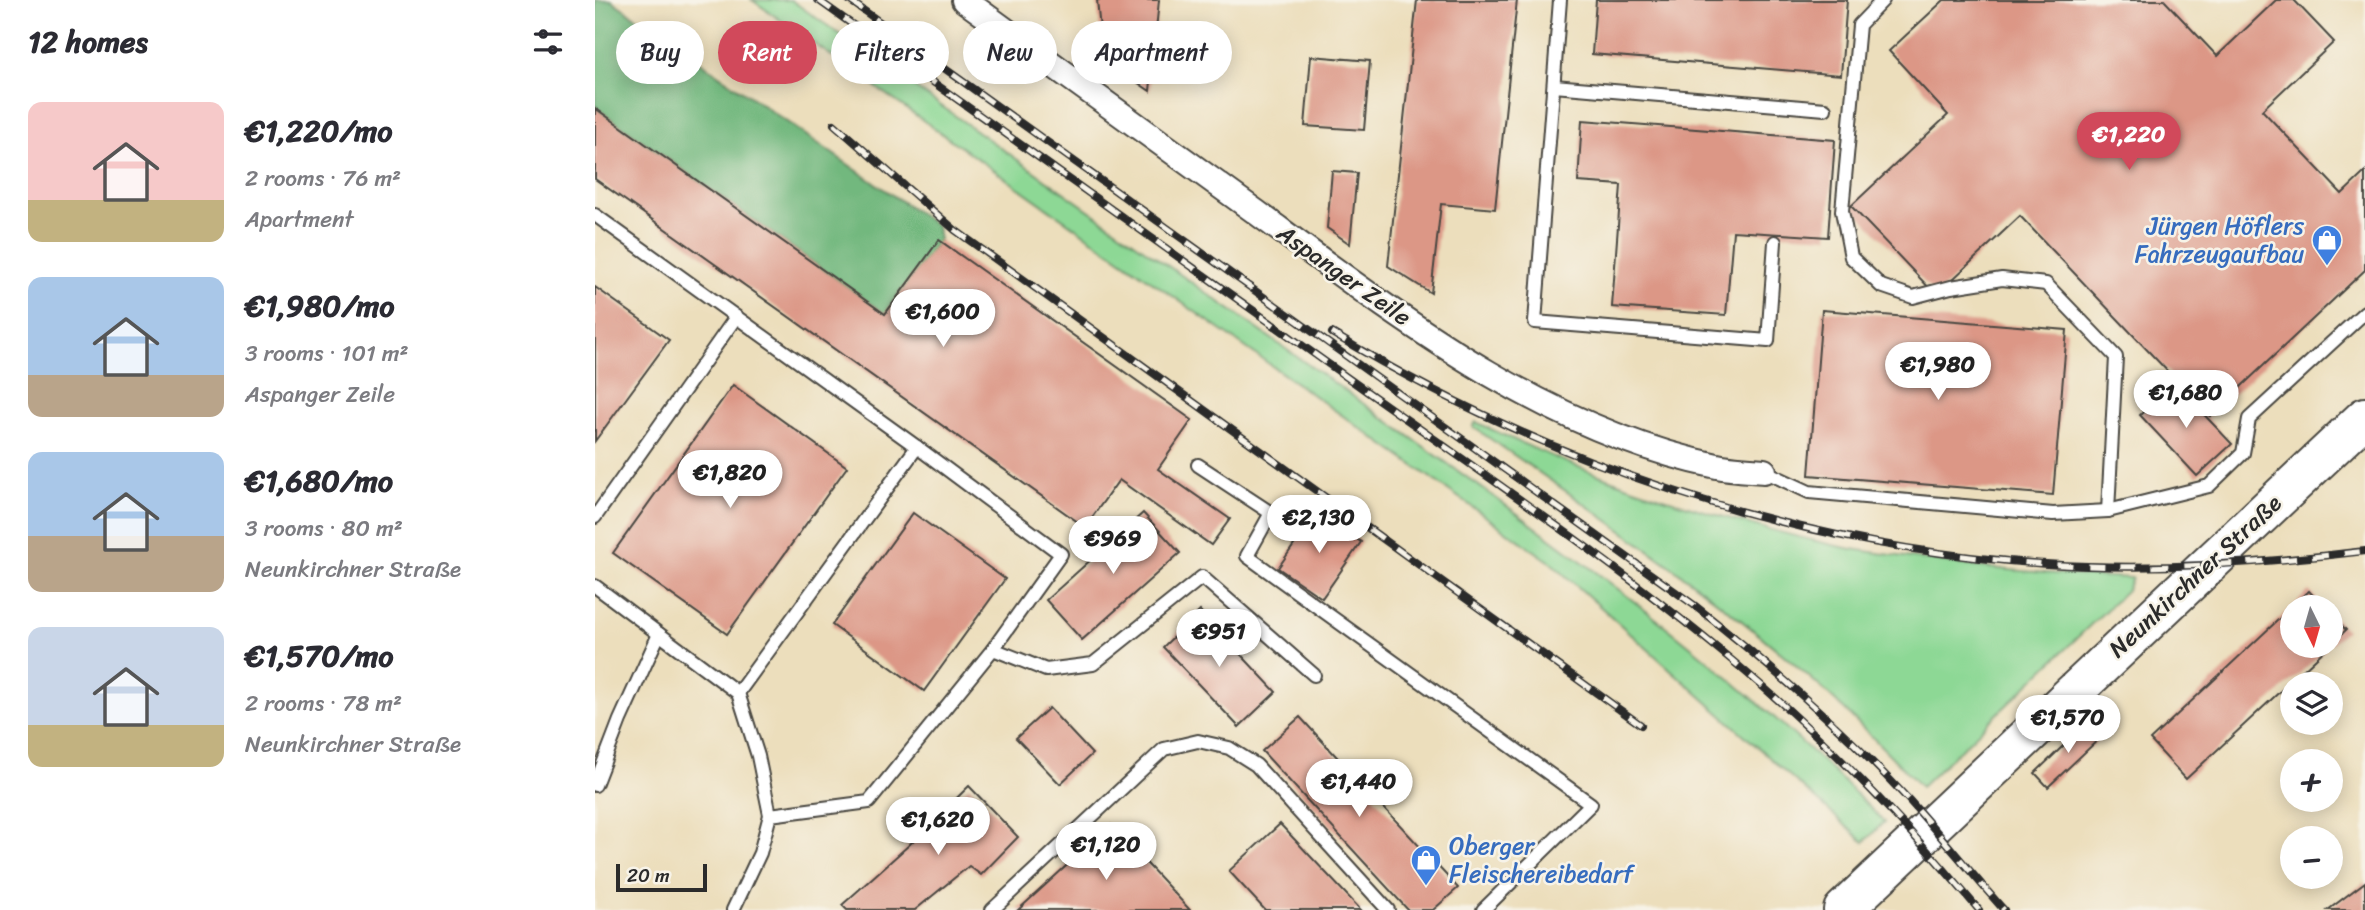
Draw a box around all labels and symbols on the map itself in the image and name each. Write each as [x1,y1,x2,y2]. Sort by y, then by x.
pin: €1,220 [2072,113,2186,172]
place label: Jürgen Höflers Fahrzeugaufbau [2135,205,2305,275]
street label: Aspanger Zeile [1267,212,1420,337]
shop icon: Jürgen Höflers Fahrzeugaufbau [2310,223,2344,267]
pin: €1,600 [886,290,1000,349]
pin: €1,980 [1881,342,1995,402]
pin: €1,680 [2129,370,2243,430]
pin: €1,820 [673,450,787,510]
street label: Neunkirchner Straße [2098,483,2292,668]
pin: €2,130 [1262,496,1376,555]
pin: €969 [1072,516,1154,576]
north arrow [2280,595,2343,658]
pin: €951 [1178,610,1260,669]
pin: €1,570 [2011,696,2125,755]
pin: €1,440 [1302,760,1416,819]
pin: €1,620 [881,798,995,857]
pin: €1,120 [1049,822,1163,882]
place label: Oberger Fleischereibedarf [1449,825,1636,895]
shop icon: Oberger Fleischereibedarf [1409,843,1443,887]
scale bar [616,861,707,893]

